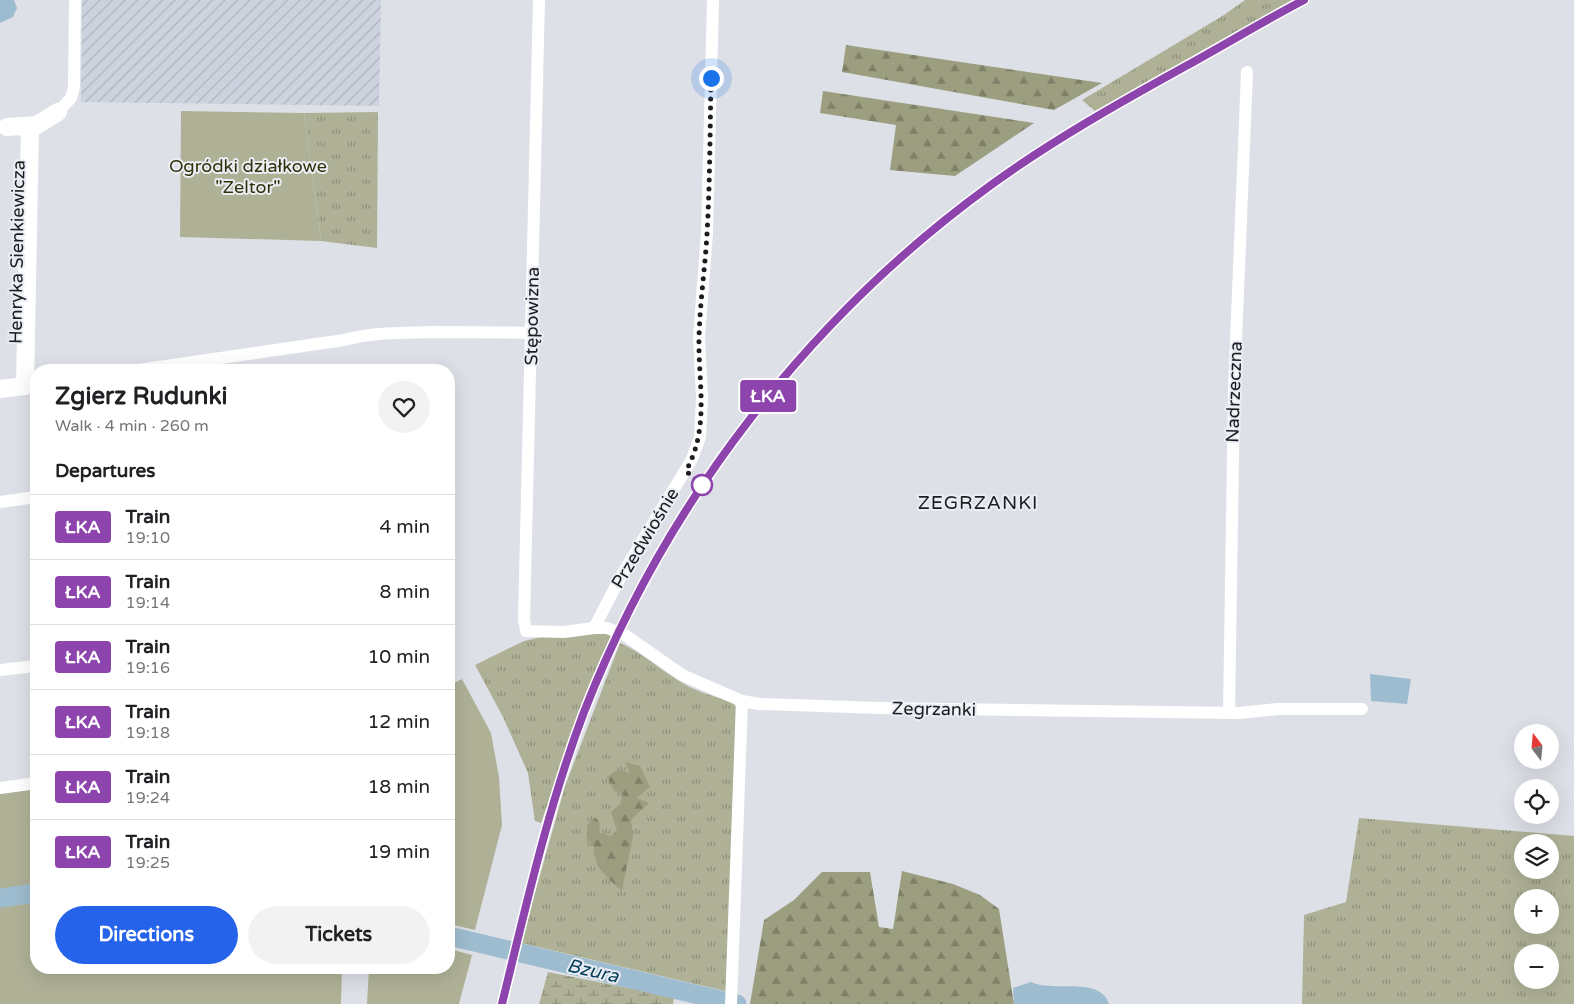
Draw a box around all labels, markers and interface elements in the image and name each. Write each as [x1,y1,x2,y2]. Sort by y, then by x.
your location [699,66,724,91]
park label: Ogródki działkowe "Zeltor" [169,155,327,198]
street label: Henryka Sienkiewicza [4,160,30,344]
street label: Stępowizna [520,267,544,365]
street label: Nadrzeczna [1221,341,1247,443]
line badge: ŁKA [739,380,797,412]
button: heart [378,381,430,433]
text: Zgierz Rudunki [55,382,228,411]
text: ŁKA [750,385,786,407]
text: Walk · 4 min · 260 m [55,416,209,436]
text: Departures [55,460,155,482]
unlabelled marker [691,474,713,496]
street label: Przedwiośnie [606,484,684,592]
district label: ZEGRZANKI [918,492,1038,514]
text: Train [126,506,170,528]
text: ŁKA [65,516,101,538]
text: 4 min [379,516,430,538]
text: 19:10 [126,528,170,548]
text: Train [126,571,170,593]
text: ŁKA [65,581,101,603]
text: 8 min [379,581,430,603]
text: 19:14 [126,593,170,613]
text: Train [126,636,170,658]
text: ŁKA [65,646,101,668]
text: 10 min [367,646,430,668]
text: 19:16 [126,658,170,678]
street label: Zegrzanki [892,697,976,721]
text: Train [126,701,170,723]
text: ŁKA [65,711,101,733]
text: 12 min [367,711,430,733]
text: 19:18 [126,723,170,743]
north arrow [1514,724,1559,769]
map controls [1514,724,1559,989]
text: Train [126,766,170,788]
text: ŁKA [65,776,101,798]
text: 18 min [367,776,430,798]
button: locate [1514,779,1559,824]
text: 19:24 [126,788,170,808]
text: Train [126,831,170,853]
button: layers [1514,834,1559,879]
text: ŁKA [65,841,101,863]
text: 19 min [367,841,430,863]
text: 19:25 [126,853,170,873]
button: + [1514,889,1559,934]
button: Directions [55,906,238,964]
button: Tickets [248,906,430,964]
button: − [1514,944,1559,989]
water label: Bzura [565,954,622,988]

